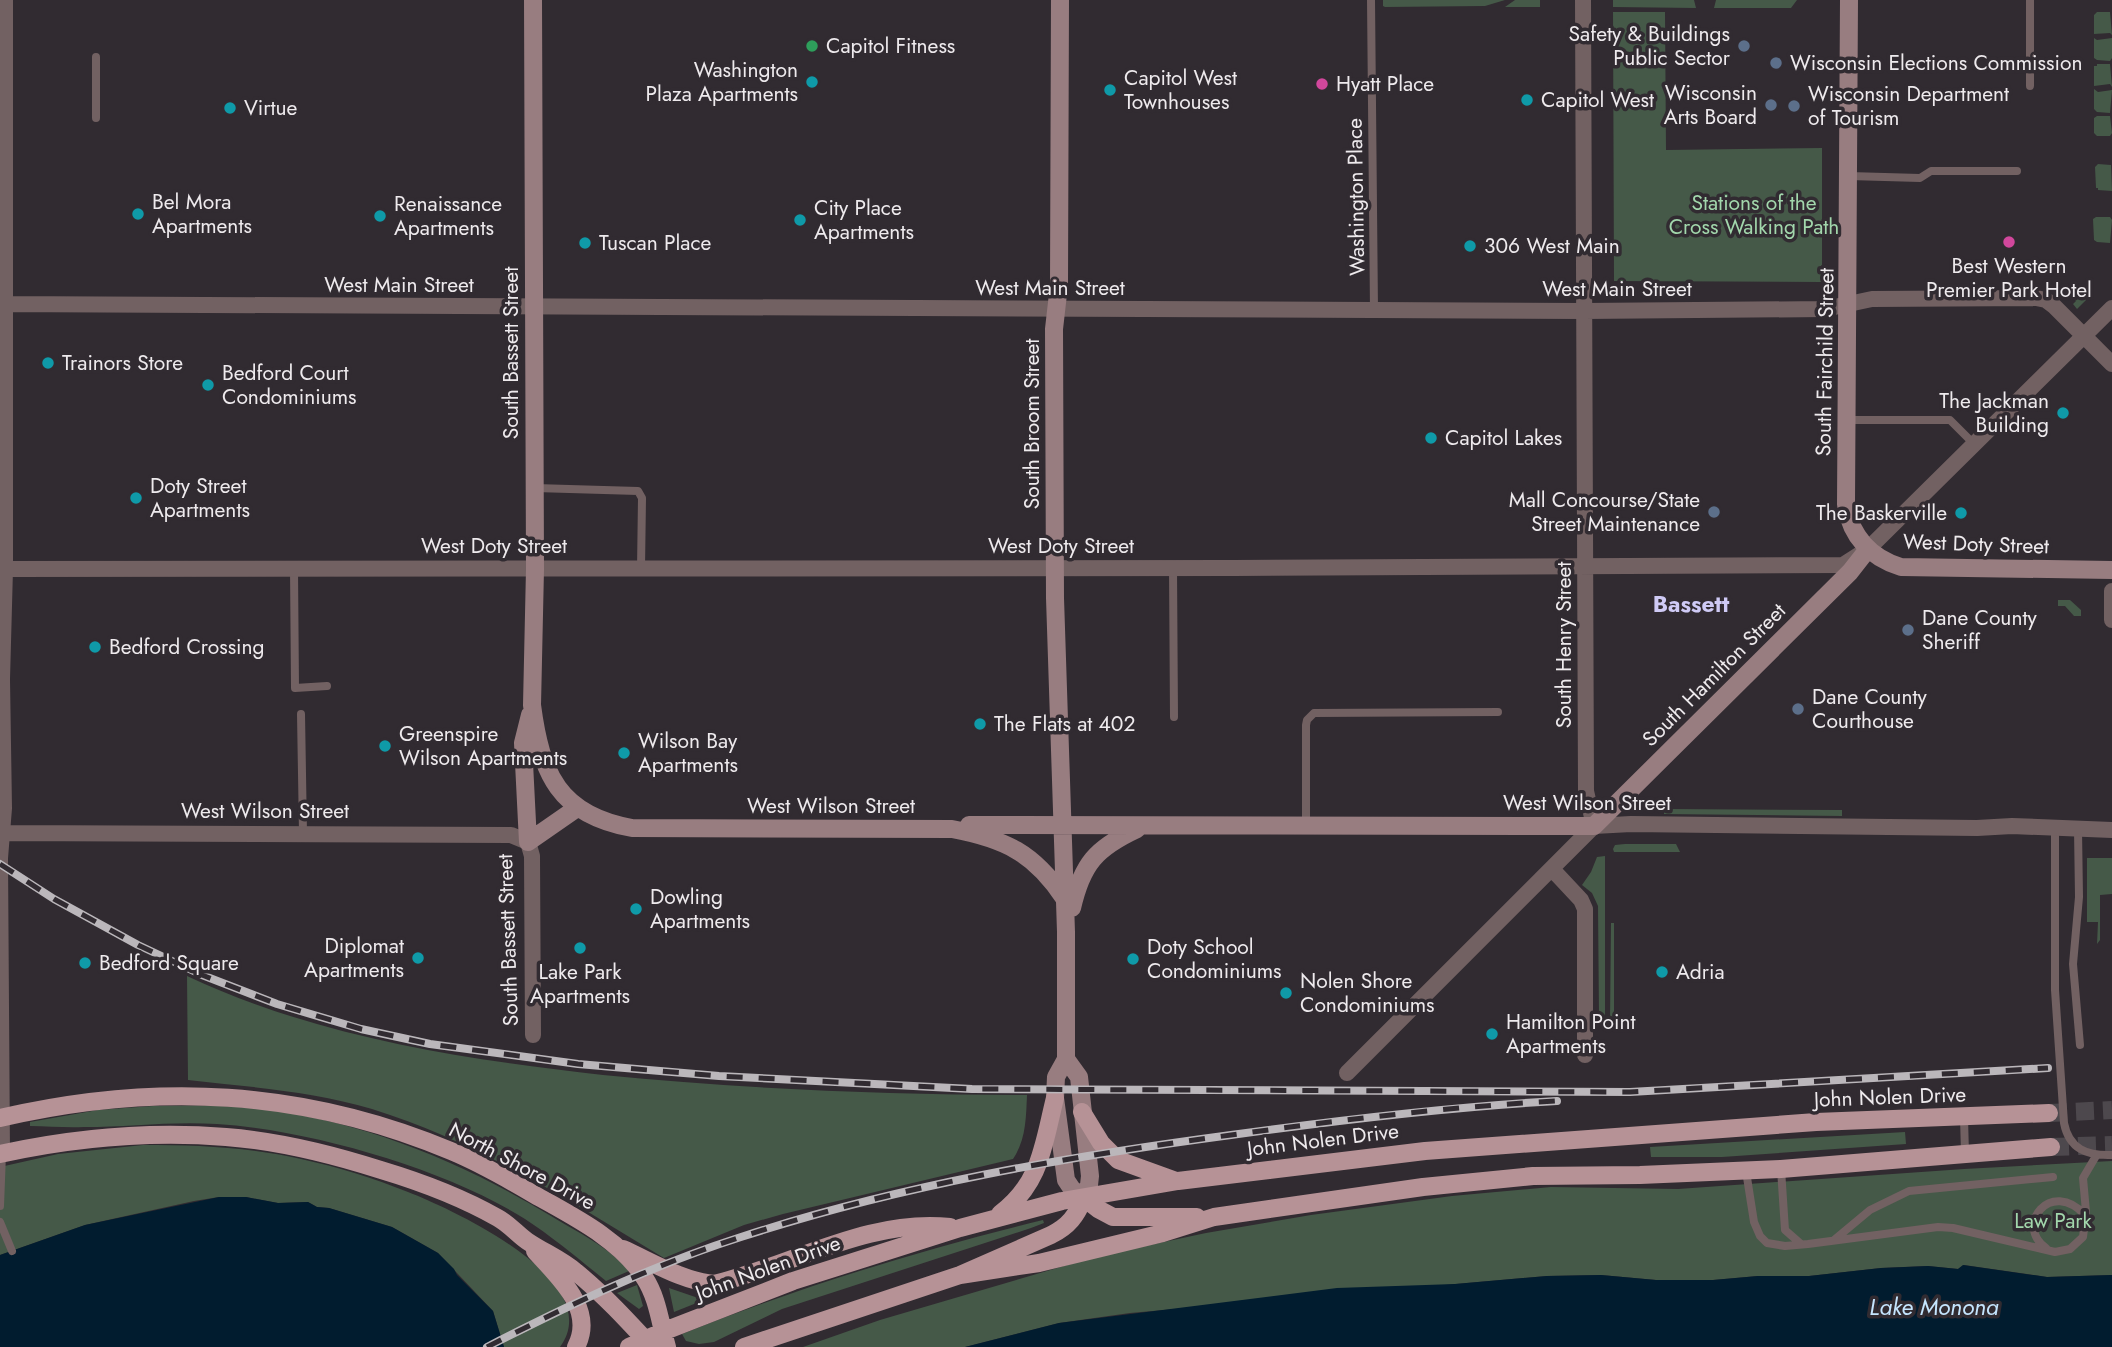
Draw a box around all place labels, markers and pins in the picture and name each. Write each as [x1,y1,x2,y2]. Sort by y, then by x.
place label: Safety & Buildings Public Sector [1569,19,1731,73]
place label: Capitol Fitness [826,31,955,61]
marker: Capitol Fitness [804,38,820,54]
marker: Safety & Buildings Public Sector [1736,38,1752,54]
place label: Wisconsin Elections Commission [1790,48,2082,78]
place label: Washington Plaza Apartments [646,55,798,109]
marker: Wisconsin Elections Commission [1768,55,1784,71]
place label: Capitol West Townhouses [1124,63,1237,117]
place label: Hyatt Place [1336,69,1434,99]
marker: Washington Plaza Apartments [804,74,820,90]
marker: Hyatt Place [1314,76,1330,92]
place label: Wisconsin Arts Board [1664,78,1757,132]
place label: Wisconsin Department of Tourism [1808,79,2009,133]
marker: Capitol West Townhouses [1102,82,1118,98]
place label: Capitol West [1541,85,1654,115]
marker: Capitol West [1519,92,1535,108]
place label: Virtue [244,93,298,123]
marker: Wisconsin Arts Board [1763,97,1779,113]
marker: Wisconsin Department of Tourism [1786,98,1802,114]
marker: Virtue [222,100,238,116]
place label: Bel Mora Apartments [152,187,252,241]
place label: Renaissance Apartments [394,189,502,243]
place label: City Place Apartments [814,193,914,247]
marker: Bel Mora Apartments [130,206,146,222]
marker: Renaissance Apartments [372,208,388,224]
marker: City Place Apartments [792,212,808,228]
place label: Tuscan Place [599,228,712,258]
place label: 306 West Main [1484,231,1620,261]
marker: Best Western Premier Park Hotel [2001,234,2017,250]
marker: Tuscan Place [577,235,593,251]
marker: 306 West Main [1462,238,1478,254]
place label: Best Western Premier Park Hotel [1926,251,2092,305]
place label: Trainors Store [62,348,183,378]
marker: Trainors Store [40,355,56,371]
place label: Bedford Court Condominiums [222,358,357,412]
marker: Bedford Court Condominiums [200,377,216,393]
place label: The Jackman Building [1939,386,2049,440]
marker: The Jackman Building [2055,405,2071,421]
place label: Capitol Lakes [1445,423,1562,453]
marker: Capitol Lakes [1423,430,1439,446]
place label: Doty Street Apartments [150,471,250,525]
place label: Mall Concourse/State Street Maintenance [1509,485,1700,539]
marker: Doty Street Apartments [128,490,144,506]
place label: The Baskerville [1816,498,1947,528]
marker: Mall Concourse/State Street Maintenance [1706,504,1722,520]
marker: The Baskerville [1953,505,1969,521]
place label: Dane County Sheriff [1922,603,2037,657]
marker: Dane County Sheriff [1900,622,1916,638]
place label: Bedford Crossing [109,632,265,662]
marker: Bedford Crossing [87,639,103,655]
place label: Dane County Courthouse [1812,682,1927,736]
marker: Dane County Courthouse [1790,701,1806,717]
place label: The Flats at 402 [994,709,1135,739]
marker: The Flats at 402 [972,716,988,732]
place label: Greenspire Wilson Apartments [399,719,567,773]
place label: Wilson Bay Apartments [638,726,738,780]
marker: Greenspire Wilson Apartments [377,738,393,754]
marker: Wilson Bay Apartments [616,745,632,761]
place label: Dowling Apartments [650,882,750,936]
marker: Dowling Apartments [628,901,644,917]
place label: Diplomat Apartments [304,931,404,985]
place label: Doty School Condominiums [1147,932,1282,986]
marker: Lake Park Apartments [572,940,588,956]
place label: Bedford Square [99,948,239,978]
marker: Diplomat Apartments [410,950,426,966]
marker: Doty School Condominiums [1125,951,1141,967]
marker: Bedford Square [77,955,93,971]
place label: Lake Park Apartments [530,957,630,1011]
place label: Adria [1676,957,1725,987]
marker: Adria [1654,964,1670,980]
place label: Nolen Shore Condominiums [1300,966,1435,1020]
marker: Nolen Shore Condominiums [1278,985,1294,1001]
place label: Hamilton Point Apartments [1506,1007,1636,1061]
marker: Hamilton Point Apartments [1484,1026,1500,1042]

